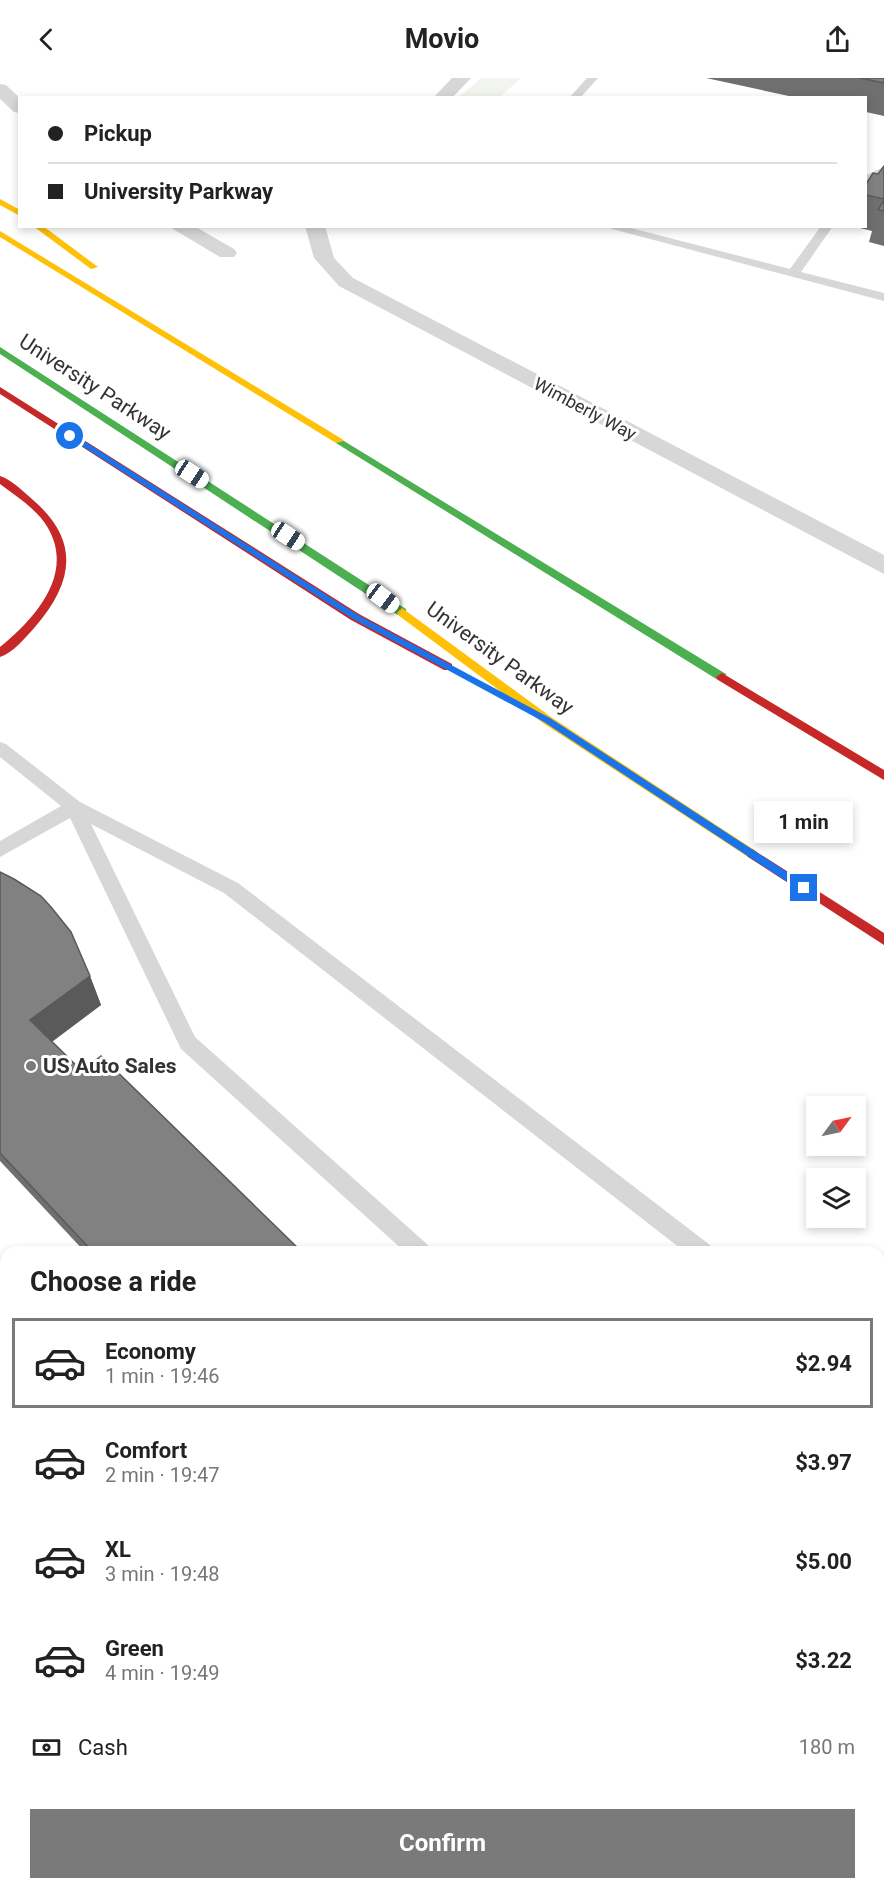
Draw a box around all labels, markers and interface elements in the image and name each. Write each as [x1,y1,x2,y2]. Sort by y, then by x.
icon: back [30,23,63,56]
text: Movio [405,23,479,55]
icon: share [821,23,854,56]
text: Pickup [84,121,152,146]
text: University Parkway [84,179,273,204]
street label: University Parkway [15,329,175,445]
street label: Wimberly Way [530,373,641,445]
route start [56,422,83,449]
car [172,457,212,491]
car [268,519,308,553]
car [363,580,403,616]
street label: University Parkway [422,597,578,719]
callout: 1 min [754,801,854,843]
text: 1 min [778,810,829,834]
route end [790,874,817,901]
place label: US Auto Sales [43,1054,177,1078]
marker: US Auto Sales [24,1059,38,1073]
north arrow [806,1096,866,1156]
map controls [806,1096,866,1228]
button: layers [806,1168,866,1228]
text: Choose a ride [30,1266,196,1298]
icon: car [33,1336,87,1390]
text: Economy [105,1339,196,1364]
text: $2.94 [795,1351,852,1376]
text: 1 min · 19:46 [105,1364,220,1388]
icon: car [33,1435,87,1489]
text: Comfort [105,1438,187,1463]
text: $3.97 [795,1450,852,1475]
text: 2 min · 19:47 [105,1463,220,1487]
icon: car [33,1534,87,1588]
text: XL [105,1537,131,1562]
text: $5.00 [795,1549,852,1574]
text: 3 min · 19:48 [105,1562,220,1586]
icon: car [33,1633,87,1687]
text: Green [105,1636,164,1661]
text: $3.22 [795,1648,852,1673]
text: 4 min · 19:49 [105,1661,220,1685]
icon: cash [30,1731,63,1764]
text: Cash [78,1735,128,1760]
text: 180 m [799,1735,855,1759]
button: Confirm [30,1809,855,1878]

